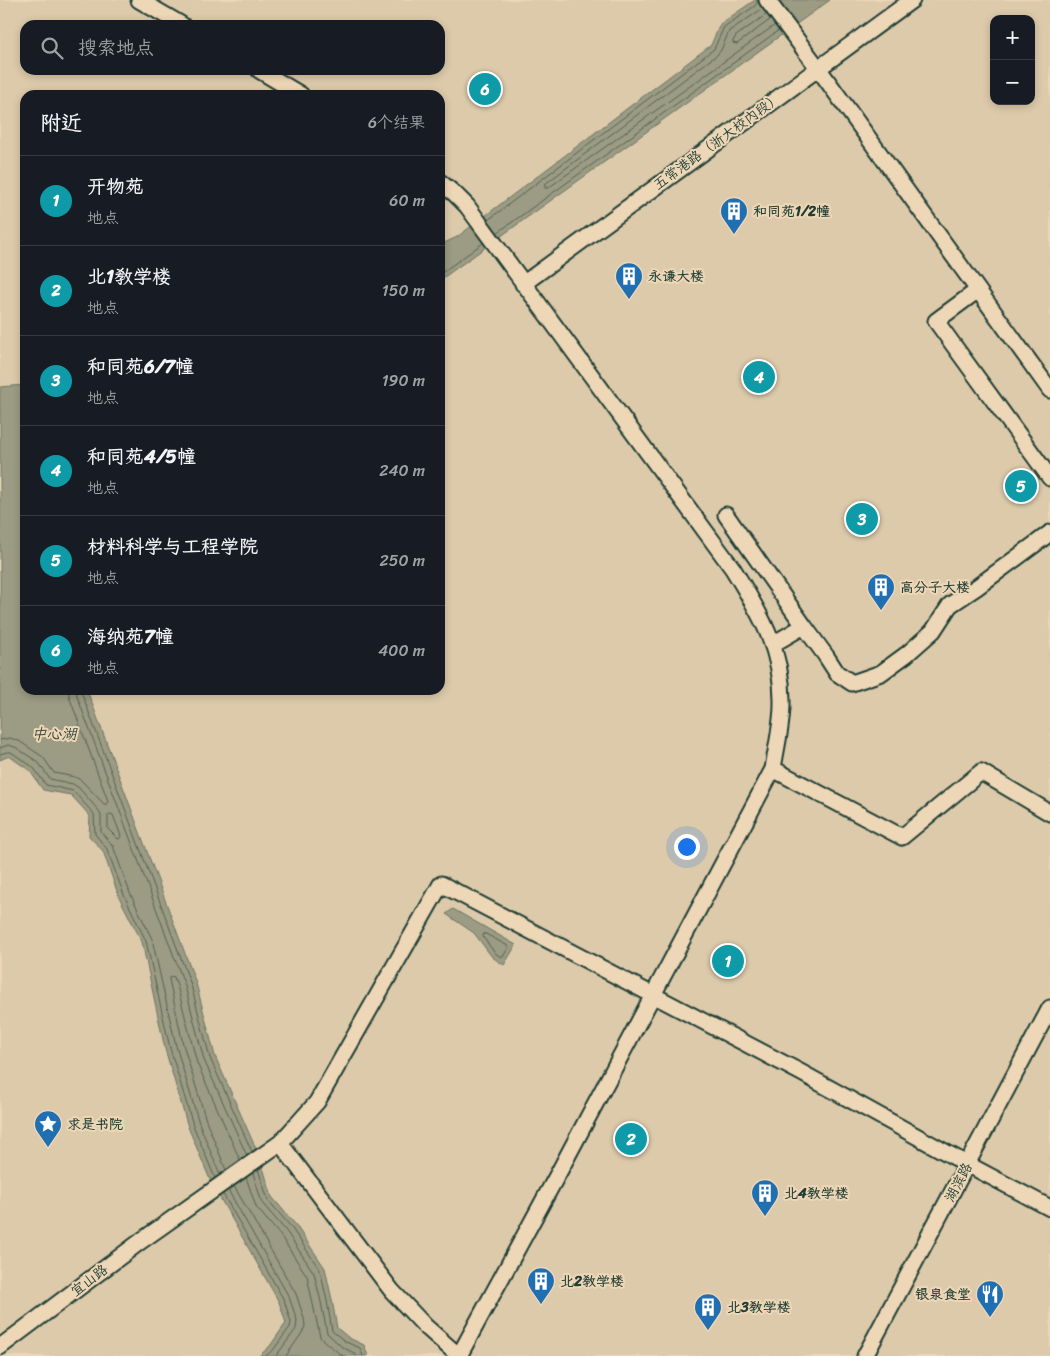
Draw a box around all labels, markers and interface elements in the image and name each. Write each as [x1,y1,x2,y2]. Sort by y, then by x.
map controls [990,15,1035,105]
button: + [990,15,1035,60]
search box [20,20,445,75]
text: 搜索地点 [78,31,154,64]
icon: search [38,34,66,62]
button: − [990,60,1035,105]
pin: 6 [469,70,501,108]
street label: 五常港路（浙大校内段） [648,86,787,197]
text: 附近 [40,104,82,142]
text: 6个结果 [368,108,425,137]
text: 开物苑 [87,170,144,203]
text: 1 [53,186,59,215]
text: 60 m [389,186,425,215]
building icon: 和同苑1/2幢 [719,196,749,235]
place label: 和同苑1/2幢 [753,199,831,224]
text: 地点 [87,203,119,232]
text: 北1教学楼 [87,260,171,293]
building icon: 永谦大楼 [614,261,644,300]
place label: 永谦大楼 [648,264,704,289]
text: 2 [51,276,61,305]
text: 150 m [382,276,425,305]
text: 地点 [87,293,119,322]
text: 和同苑6/7幢 [87,350,194,383]
pin: 4 [743,358,775,396]
text: 3 [52,366,60,395]
text: 190 m [382,366,425,395]
text: 地点 [87,383,119,412]
text: 和同苑4/5幢 [87,440,196,473]
text: 4 [51,456,61,485]
text: 240 m [379,456,425,485]
pin: 5 [1005,467,1037,505]
text: 地点 [87,473,119,502]
pin: 3 [846,500,878,538]
text: 材料科学与工程学院 [87,530,258,563]
text: 5 [51,546,61,575]
text: 250 m [379,546,425,575]
text: 地点 [87,563,119,592]
building icon: 高分子大楼 [866,572,896,611]
place label: 高分子大楼 [900,575,970,600]
text: 海纳苑7幢 [87,620,174,653]
text: 6 [51,636,61,665]
text: 400 m [378,636,425,665]
text: 地点 [87,653,119,682]
water label: 中心湖 [31,721,78,747]
your location [674,834,700,860]
pin: 1 [712,942,744,980]
place icon: 求是书院 [33,1109,63,1148]
place label: 求是书院 [67,1112,123,1137]
pin: 2 [615,1120,647,1158]
street label: 湖滨路 [938,1158,979,1207]
building icon: 北4教学楼 [750,1178,780,1217]
place label: 北4教学楼 [784,1181,849,1206]
street label: 宜山路 [65,1258,114,1303]
building icon: 北2教学楼 [526,1266,556,1305]
place label: 北2教学楼 [560,1269,624,1294]
restaurant icon: 银泉食堂 [975,1279,1005,1318]
place label: 银泉食堂 [915,1282,971,1307]
building icon: 北3教学楼 [693,1292,723,1331]
place label: 北3教学楼 [727,1295,791,1320]

